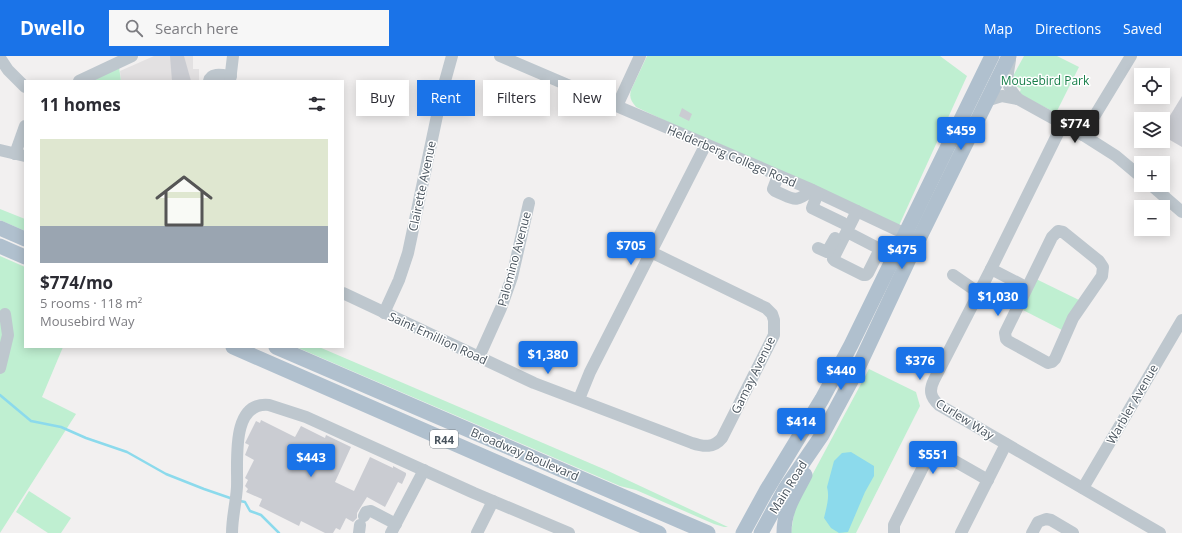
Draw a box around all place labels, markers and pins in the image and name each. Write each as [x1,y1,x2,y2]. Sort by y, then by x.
pin: $774 [1051,110,1099,144]
pin: $459 [937,117,985,151]
pin: $705 [607,232,655,266]
pin: $475 [878,236,926,270]
pin: $1,030 [965,283,1031,317]
pin: $1,380 [515,341,581,375]
pin: $376 [896,347,944,381]
pin: $440 [817,357,865,391]
pin: $414 [777,408,825,442]
pin: $551 [909,441,957,475]
pin: $443 [287,444,335,478]

